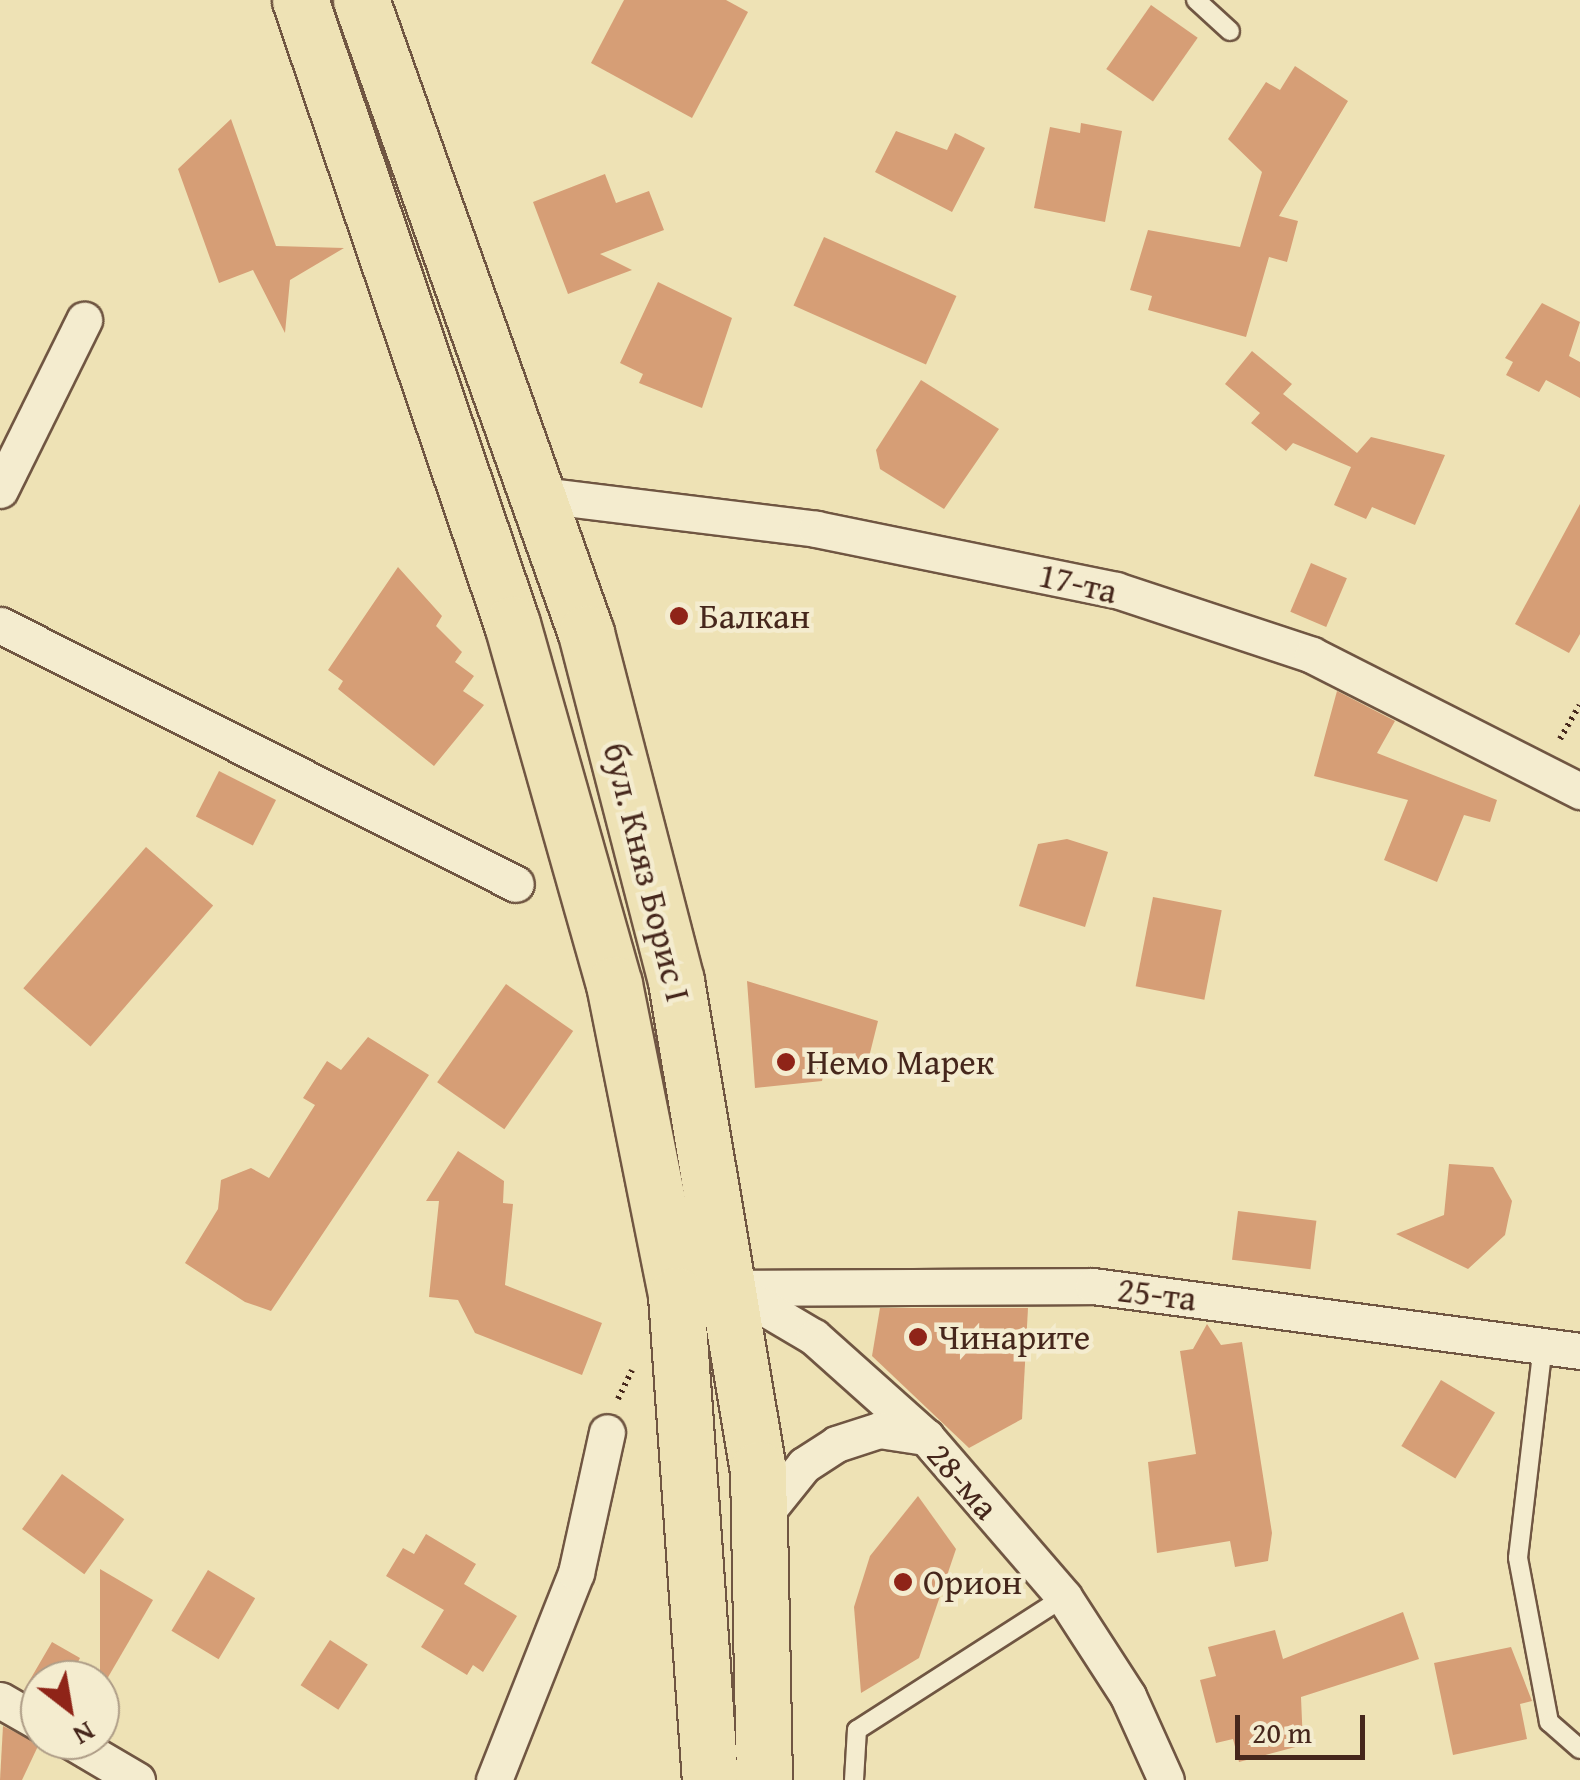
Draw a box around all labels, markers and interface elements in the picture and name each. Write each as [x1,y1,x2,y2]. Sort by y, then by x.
street label: 17-та [1035,554,1121,612]
place label: Балкан [699,595,810,637]
marker: Балкан [668,605,690,627]
street label: бул. Княз Борис I [595,738,699,1006]
place label: Немо Марек [806,1041,994,1083]
marker: Немо Марек [775,1051,797,1073]
street label: 25-та [1115,1268,1199,1320]
place label: Чинарите [938,1316,1090,1358]
marker: Чинарите [907,1326,929,1348]
street label: 28-ма [918,1434,1008,1528]
place label: Орион [923,1561,1022,1603]
marker: Орион [892,1571,914,1593]
north arrow [20,1660,120,1760]
scale bar [1240,1695,1370,1757]
text: 20 m [1252,1710,1312,1754]
text: N [66,1712,103,1757]

